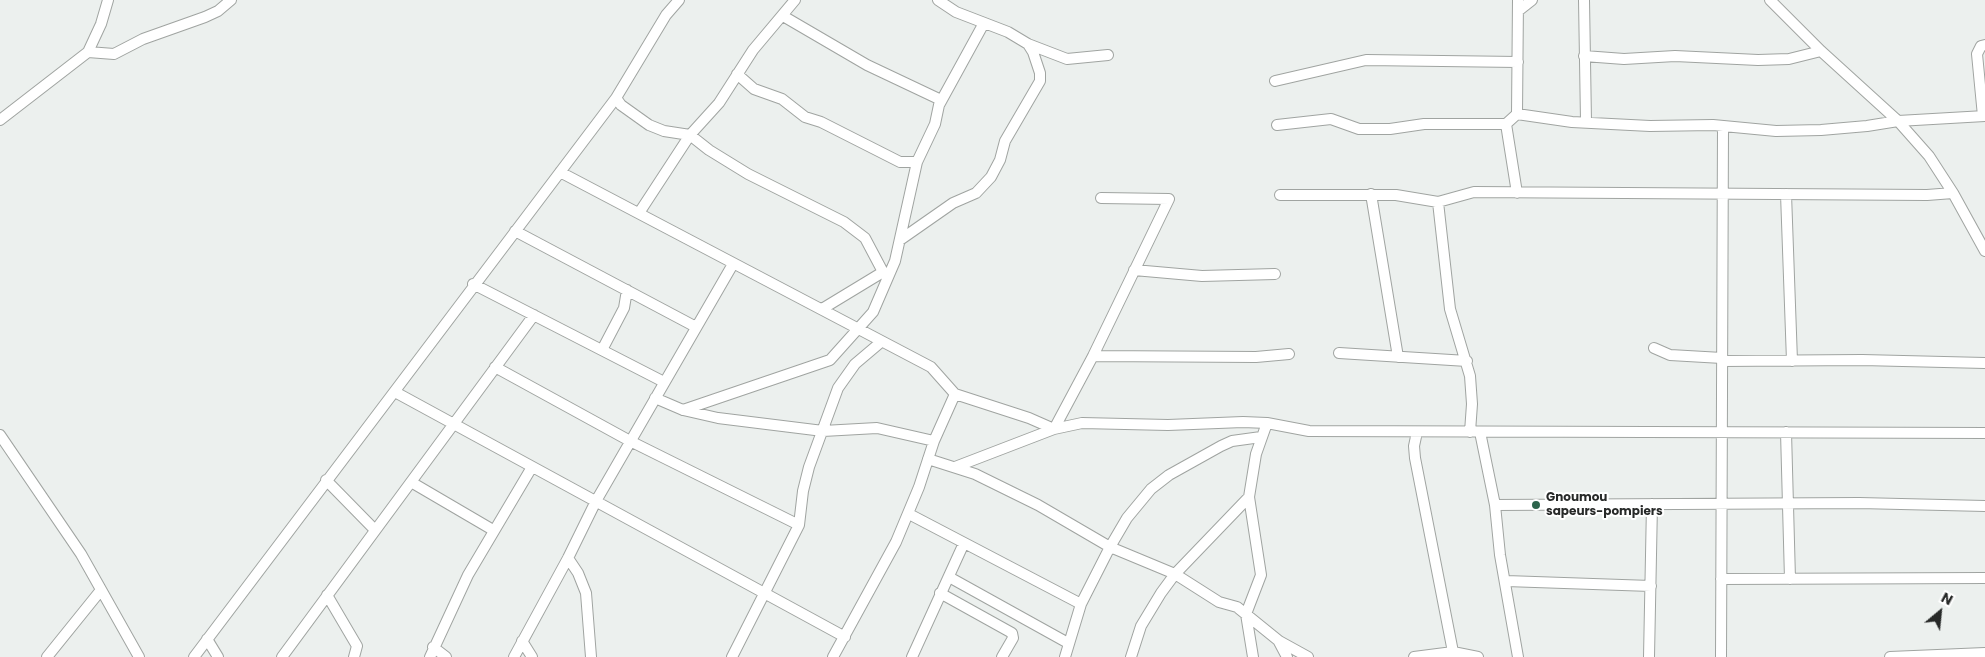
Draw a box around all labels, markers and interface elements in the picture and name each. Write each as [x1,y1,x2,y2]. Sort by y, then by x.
place label: Gnoumou sapeurs-pompiers [1546,491,1663,519]
marker: Gnoumou sapeurs-pompiers [1530,499,1542,511]
north arrow [1915,587,1965,637]
text: N [1938,587,1956,610]

